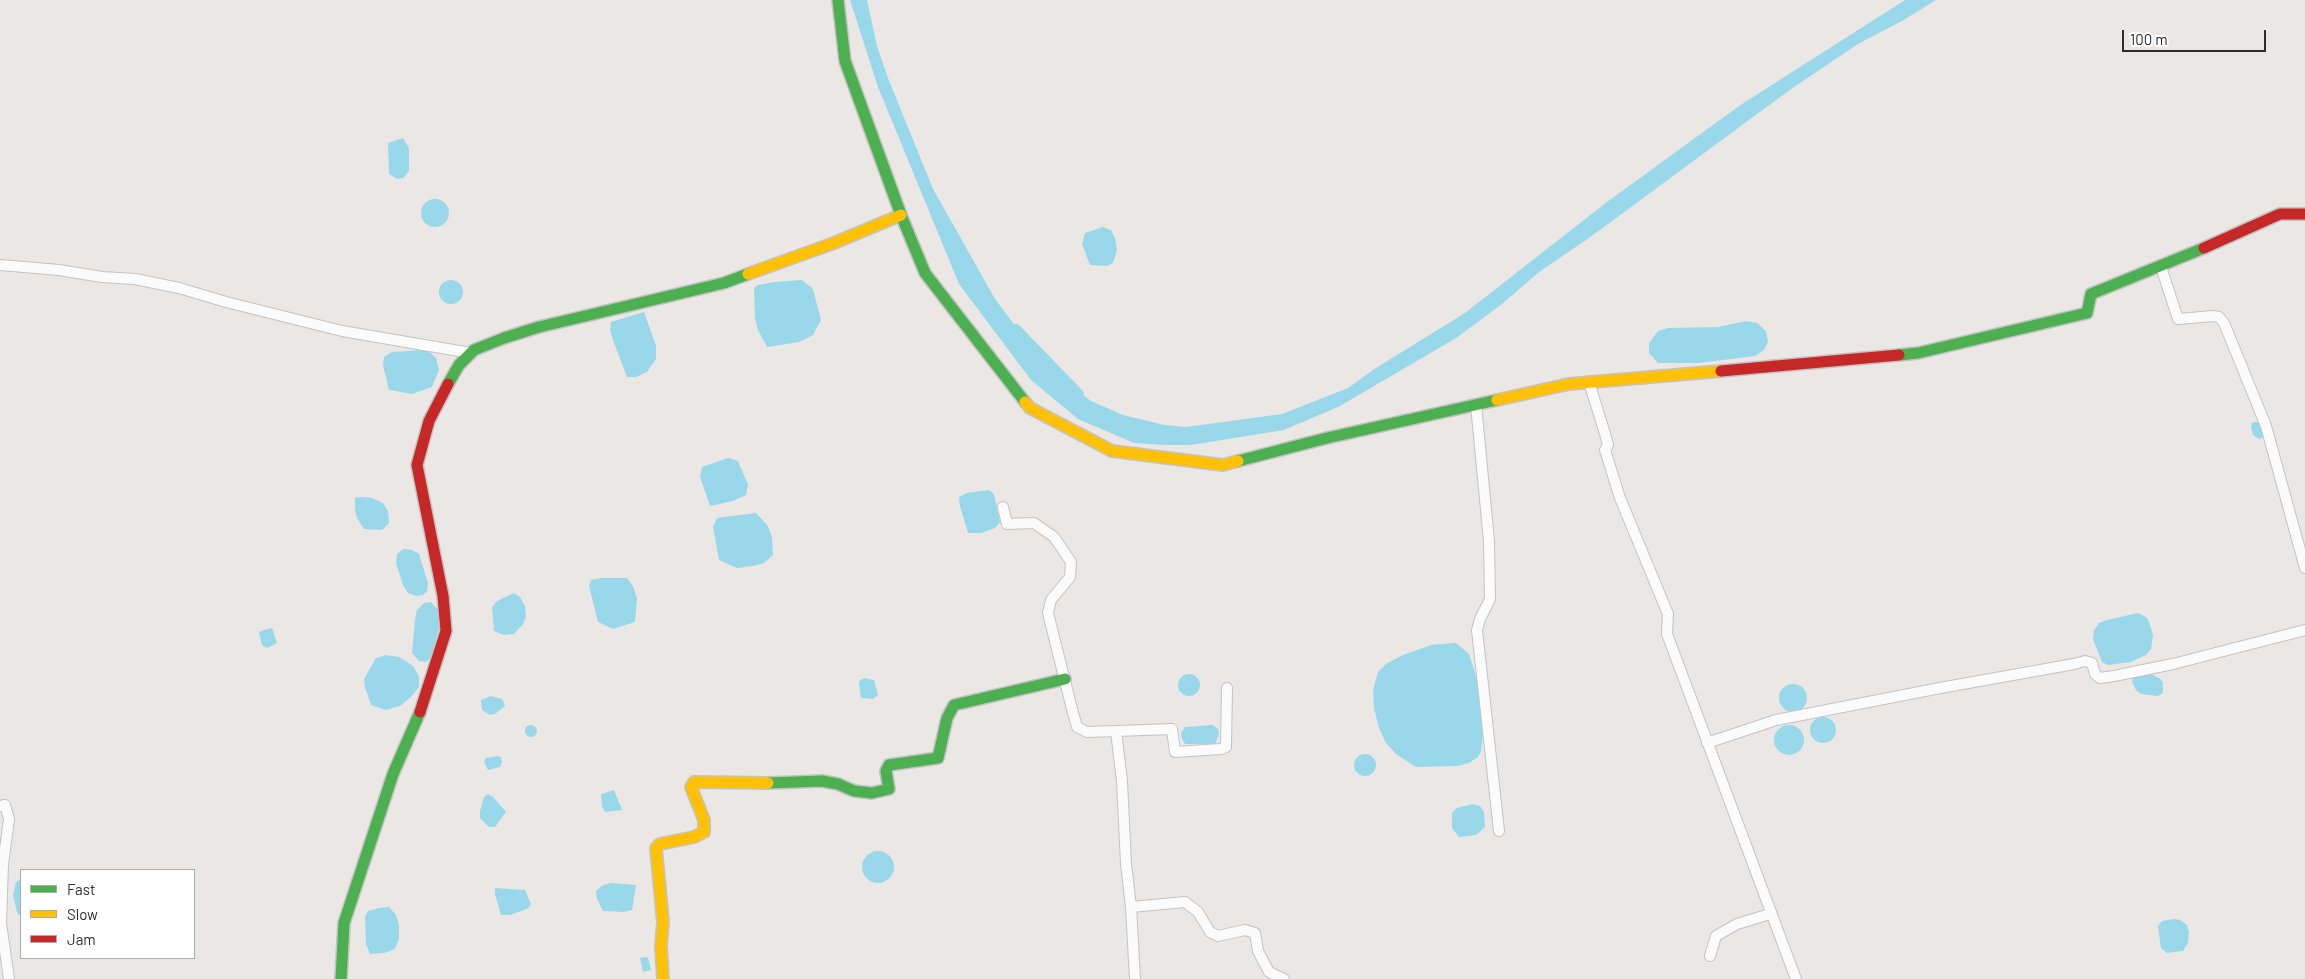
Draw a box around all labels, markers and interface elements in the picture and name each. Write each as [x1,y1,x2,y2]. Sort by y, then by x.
scale bar [2125,20,2269,52]
text: 100 m [2130,30,2168,48]
legend [20,869,195,959]
text: Fast [67,880,95,898]
text: Slow [67,905,98,923]
text: Jam [67,930,96,948]

